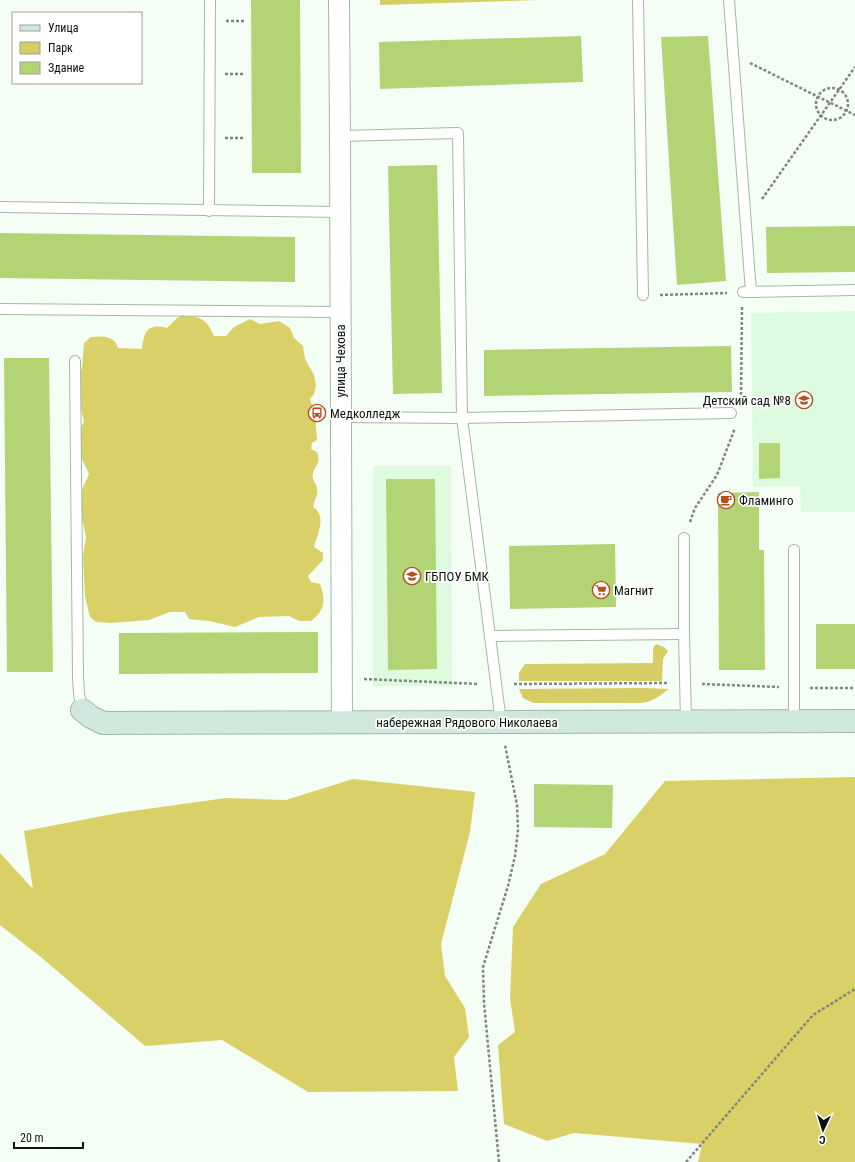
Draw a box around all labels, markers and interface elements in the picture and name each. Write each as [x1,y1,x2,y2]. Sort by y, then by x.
legend [12,12,142,84]
text: Улица [48,21,79,35]
text: Парк [48,41,73,55]
text: Здание [48,61,85,75]
street label: улица Чехова [333,324,348,398]
school or university icon: Детский сад №8 [794,390,814,410]
place label: Детский сад №8 [703,393,791,408]
bus stop icon: Медколледж [307,403,327,423]
place label: Медколледж [330,406,401,421]
cafe icon: Фламинго [716,490,736,510]
place label: Фламинго [739,493,794,508]
school or university icon: ГБПОУ БМК [402,566,422,586]
place label: ГБПОУ БМК [425,569,489,584]
supermarket icon: Магнит [591,580,611,600]
place label: Магнит [614,583,654,598]
street label: набережная Рядового Николаева [376,715,558,730]
north arrow [803,1110,843,1150]
scale bar [14,1124,83,1150]
text: 20 m [20,1131,44,1145]
text: С [819,1133,826,1146]

